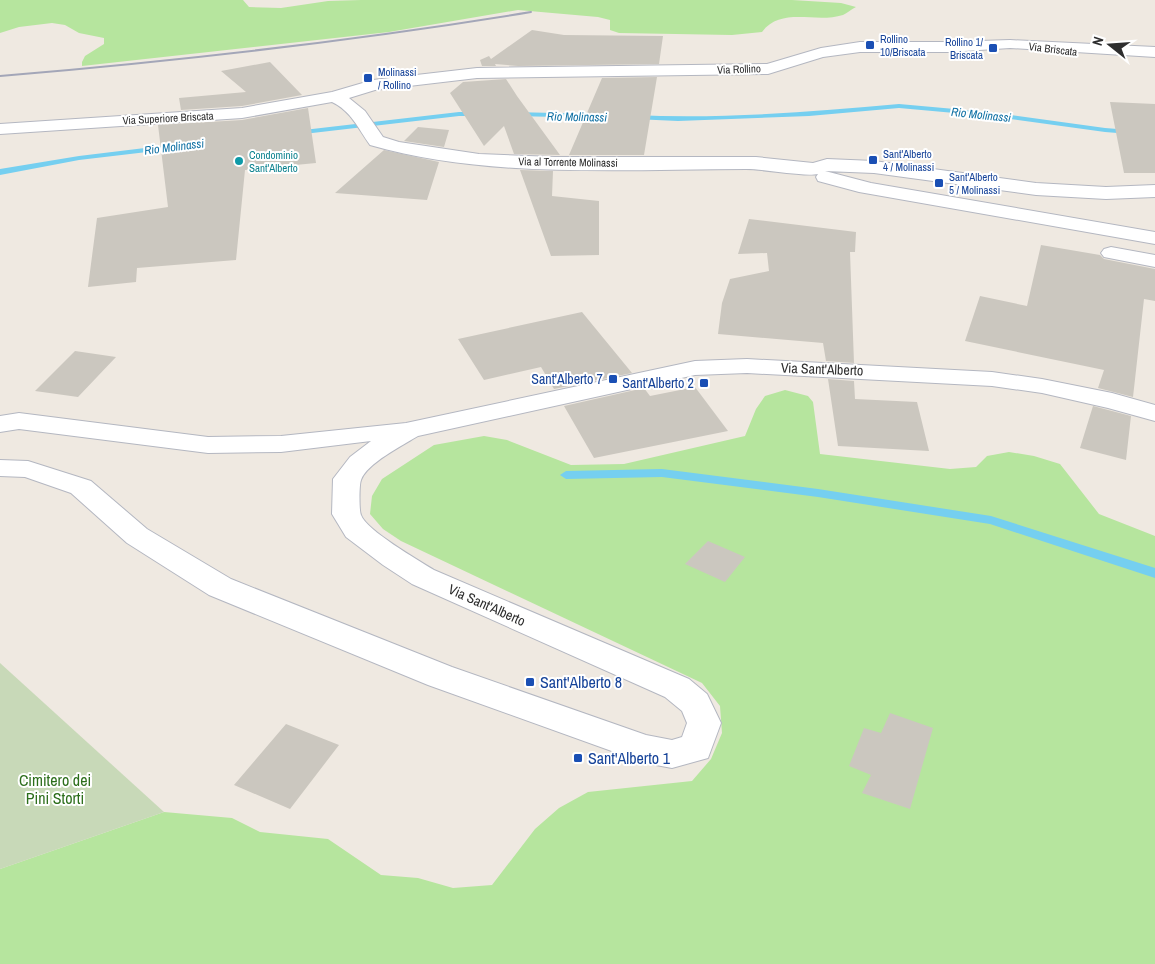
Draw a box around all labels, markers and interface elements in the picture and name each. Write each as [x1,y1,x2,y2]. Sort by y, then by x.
north arrow [1085,20,1135,70]
place label: Rollino 10/Briscata [880,32,926,59]
place label: Rollino 1/ Briscata [945,35,983,62]
text: N [1088,35,1107,48]
marker: Rollino 10/Briscata [864,39,876,51]
street label: Via Briscata [1028,39,1078,59]
marker: Rollino 1/ Briscata [987,42,999,54]
street label: Via Rollino [717,61,761,77]
place label: Molinassi / Rollino [378,65,417,92]
marker: Molinassi / Rollino [362,72,374,84]
water label: Rio Molinassi [950,104,1012,126]
water label: Rio Molinassi [547,108,607,126]
street label: Via Superiore Briscata [122,109,214,127]
water label: Rio Molinassi [143,135,205,159]
place label: Sant'Alberto 4 / Molinassi [883,147,934,174]
place label: Condominio Sant'Alberto [249,148,298,175]
street label: Via al Torrente Molinassi [518,154,618,170]
marker: Sant'Alberto 4 / Molinassi [867,154,879,166]
marker: Condominio Sant'Alberto [233,155,245,167]
place label: Sant'Alberto 5 / Molinassi [949,170,1000,197]
marker: Sant'Alberto 5 / Molinassi [933,177,945,189]
street label: Via Sant'Alberto [781,359,863,379]
place label: Sant'Alberto 7 [531,370,603,388]
marker: Sant'Alberto 7 [607,373,619,385]
place label: Sant'Alberto 2 [622,374,694,392]
marker: Sant'Alberto 2 [698,377,710,389]
street label: Via Sant'Alberto [446,580,528,630]
place label: Sant'Alberto 8 [540,671,622,693]
marker: Sant'Alberto 8 [524,676,536,688]
place label: Sant'Alberto 1 [588,747,671,769]
marker: Sant'Alberto 1 [572,752,584,764]
park label: Cimitero dei Pini Storti [19,769,91,809]

